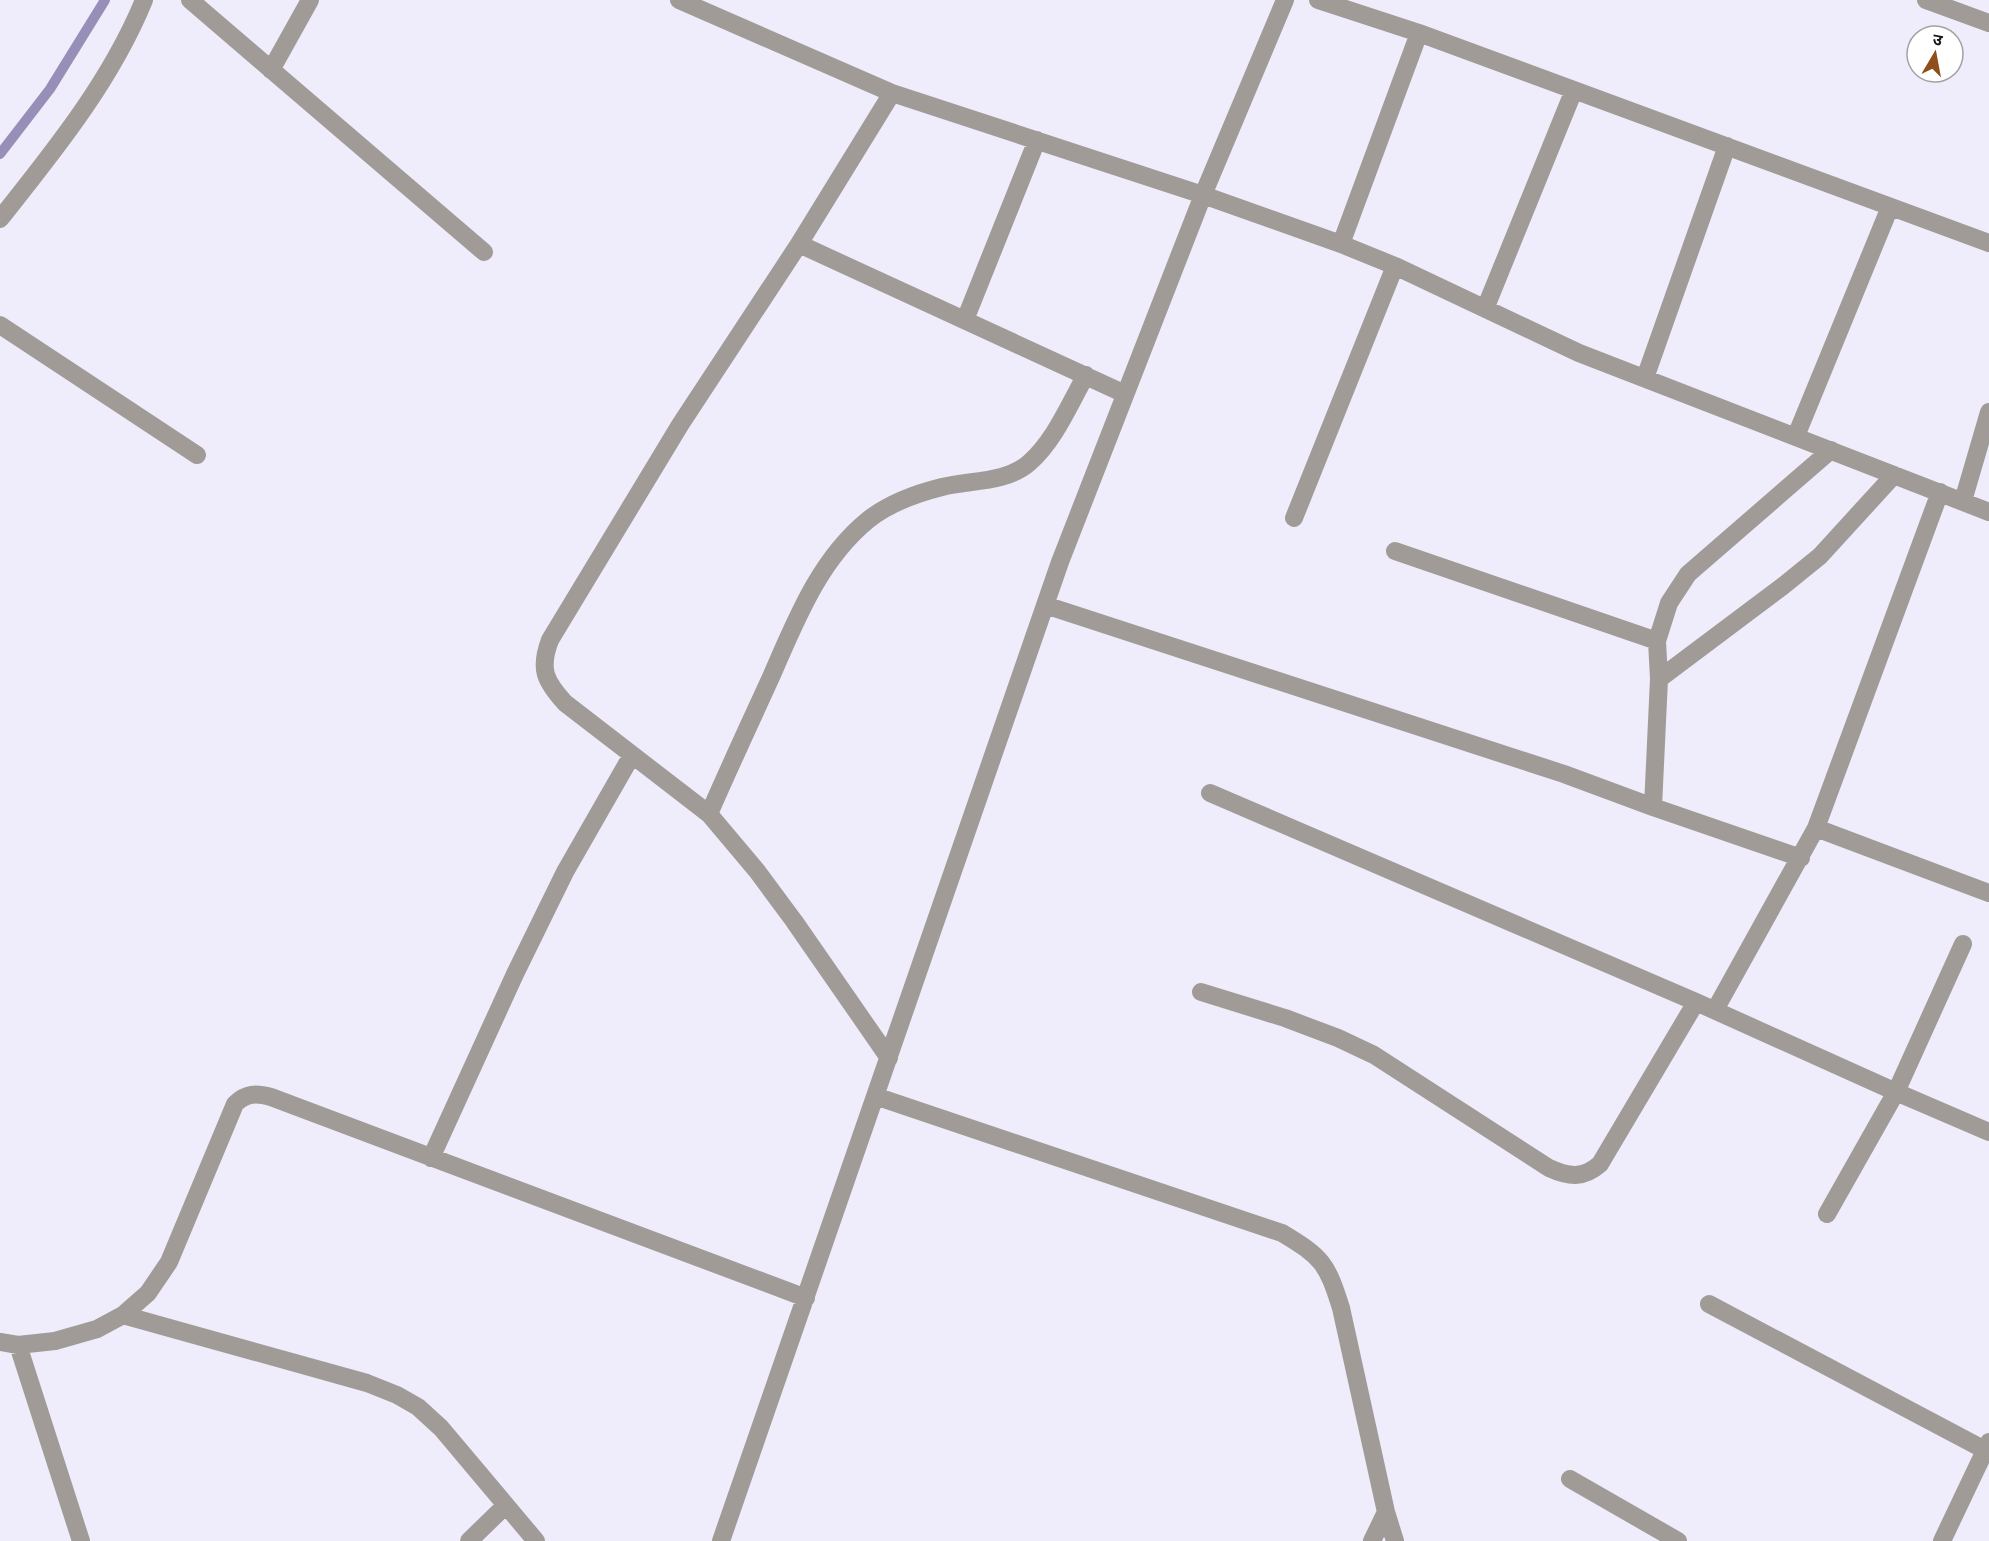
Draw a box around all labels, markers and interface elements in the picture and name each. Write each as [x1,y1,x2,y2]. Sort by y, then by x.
north arrow [1905,24,1965,84]
text: उ [1931,28,1945,51]

